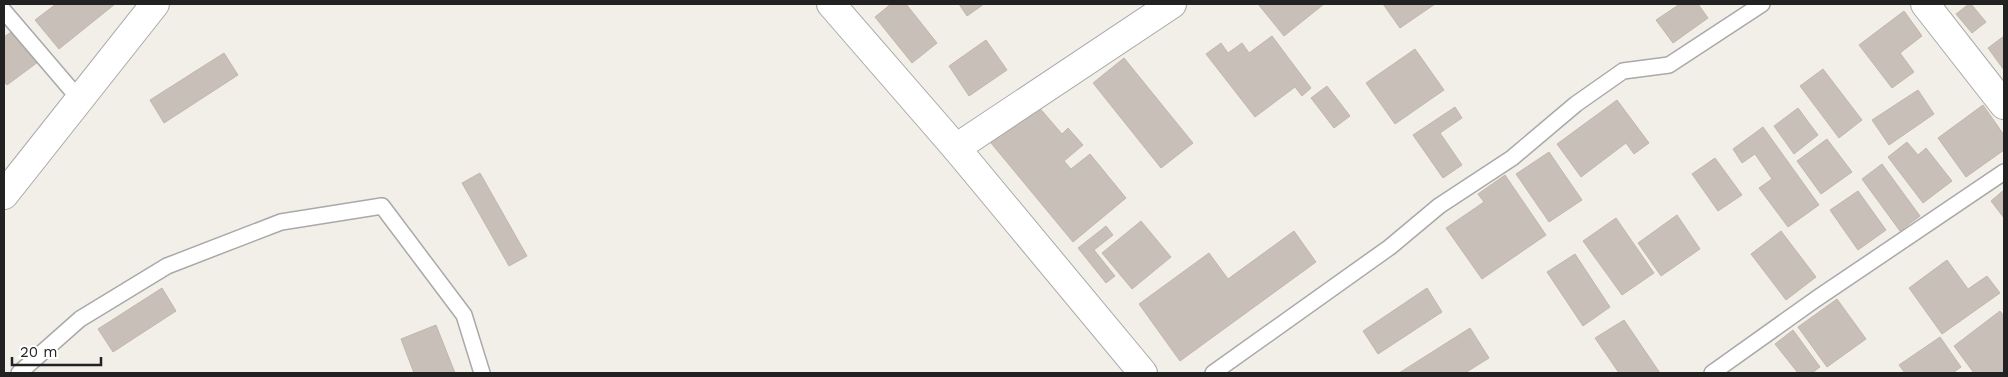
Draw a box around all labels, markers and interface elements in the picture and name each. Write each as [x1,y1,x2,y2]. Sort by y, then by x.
scale bar [12,334,101,366]
text: 20 m [20,343,58,361]

